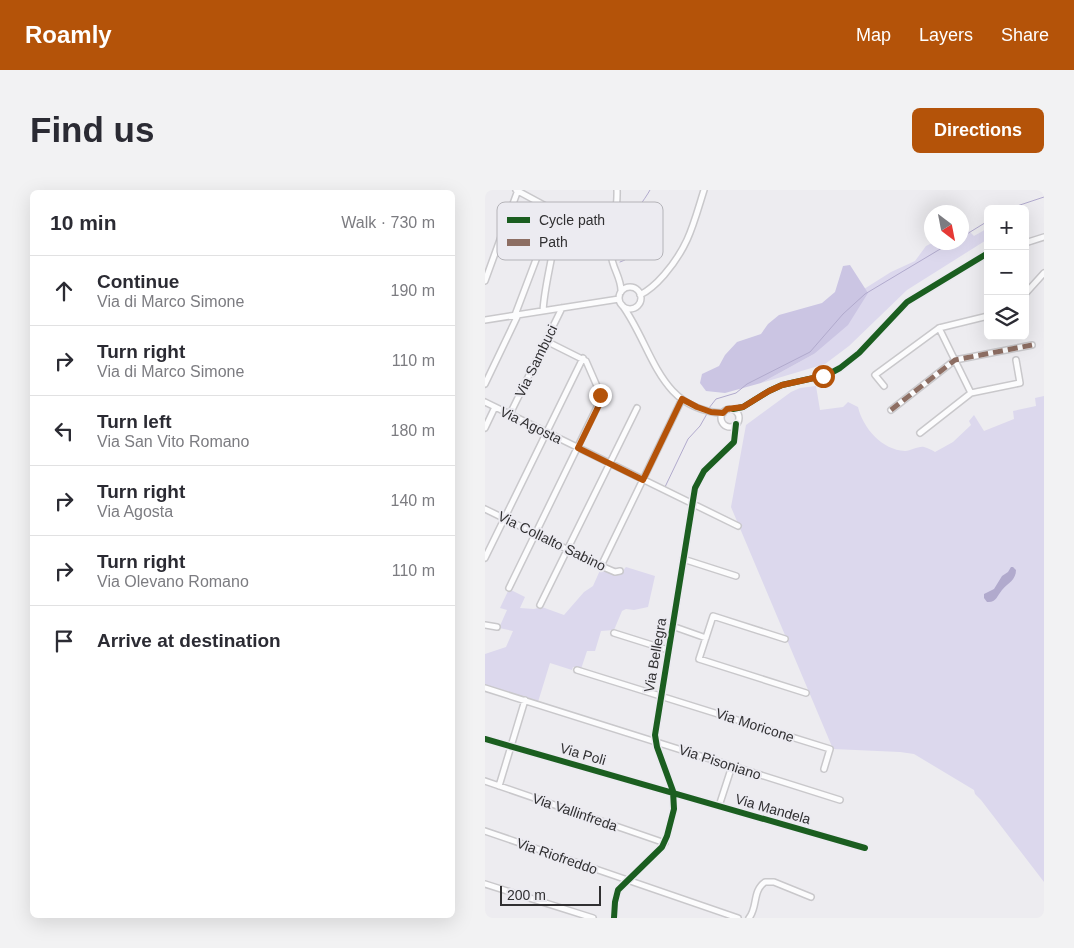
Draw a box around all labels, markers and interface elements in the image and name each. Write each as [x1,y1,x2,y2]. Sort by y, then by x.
text: Roamly [25,21,112,48]
text: Map [856,25,891,45]
text: Layers [919,25,973,45]
text: Share [1001,25,1049,45]
button: Directions [912,108,1044,153]
text: Find us [30,110,154,149]
legend [497,202,663,260]
north arrow [924,205,969,250]
map controls [984,205,1029,340]
button: + [984,205,1029,250]
text: 10 min [50,211,117,234]
text: Cycle path [539,212,605,228]
text: Walk · 730 m [341,214,435,231]
text: Path [539,234,568,250]
button: − [984,250,1029,295]
text: Continue [97,271,179,292]
icon: ahead [50,277,78,305]
text: 190 m [391,282,435,299]
text: Via di Marco Simone [97,293,244,310]
button: layers [984,295,1029,340]
street label: Via Sambuci [512,322,560,400]
text: Turn right [97,341,185,362]
icon: right [50,347,78,375]
text: 110 m [392,352,435,369]
text: Via di Marco Simone [97,363,244,380]
route start [812,365,835,388]
route end [589,384,612,407]
street label: Via Agosta [498,403,565,447]
text: Turn left [97,411,172,432]
icon: left [50,417,78,445]
text: 180 m [391,422,435,439]
text: Via San Vito Romano [97,433,249,450]
text: Turn right [97,481,185,502]
icon: right [50,487,78,515]
text: 140 m [391,492,435,509]
text: Via Agosta [97,503,173,520]
street label: Via Collalto Sabino [495,508,609,574]
text: Turn right [97,551,185,572]
icon: right [50,557,78,585]
text: 110 m [392,562,435,579]
text: Via Olevano Romano [97,573,249,590]
street label: Via Bellegra [641,616,669,693]
icon: arrive [50,627,78,655]
text: Arrive at destination [97,630,281,651]
street label: Via Moricone [714,705,796,745]
street label: Via Poli [558,740,608,768]
street label: Via Pisoniano [677,741,763,783]
street label: Via Vallinfreda [530,790,620,834]
street label: Via Mandela [734,791,813,827]
street label: Via Riofreddo [514,835,600,877]
scale bar [500,883,601,906]
text: 200 m [507,887,546,903]

